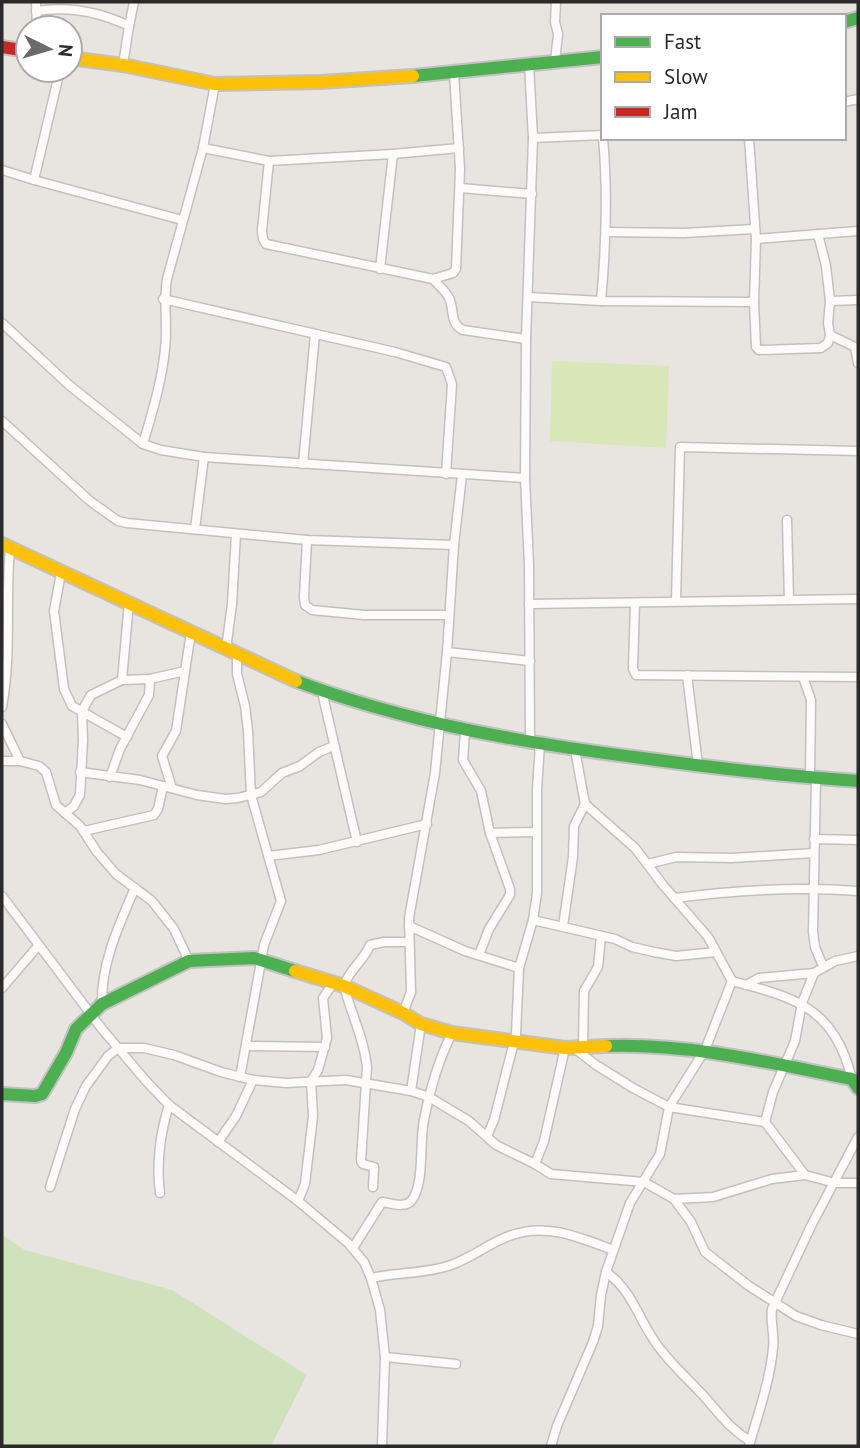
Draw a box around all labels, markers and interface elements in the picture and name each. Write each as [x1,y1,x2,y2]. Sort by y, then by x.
north arrow [14,14,84,84]
legend [601,14,846,140]
text: Fast [664,28,701,55]
text: N [53,43,78,58]
text: Slow [664,63,708,90]
text: Jam [663,98,698,125]

